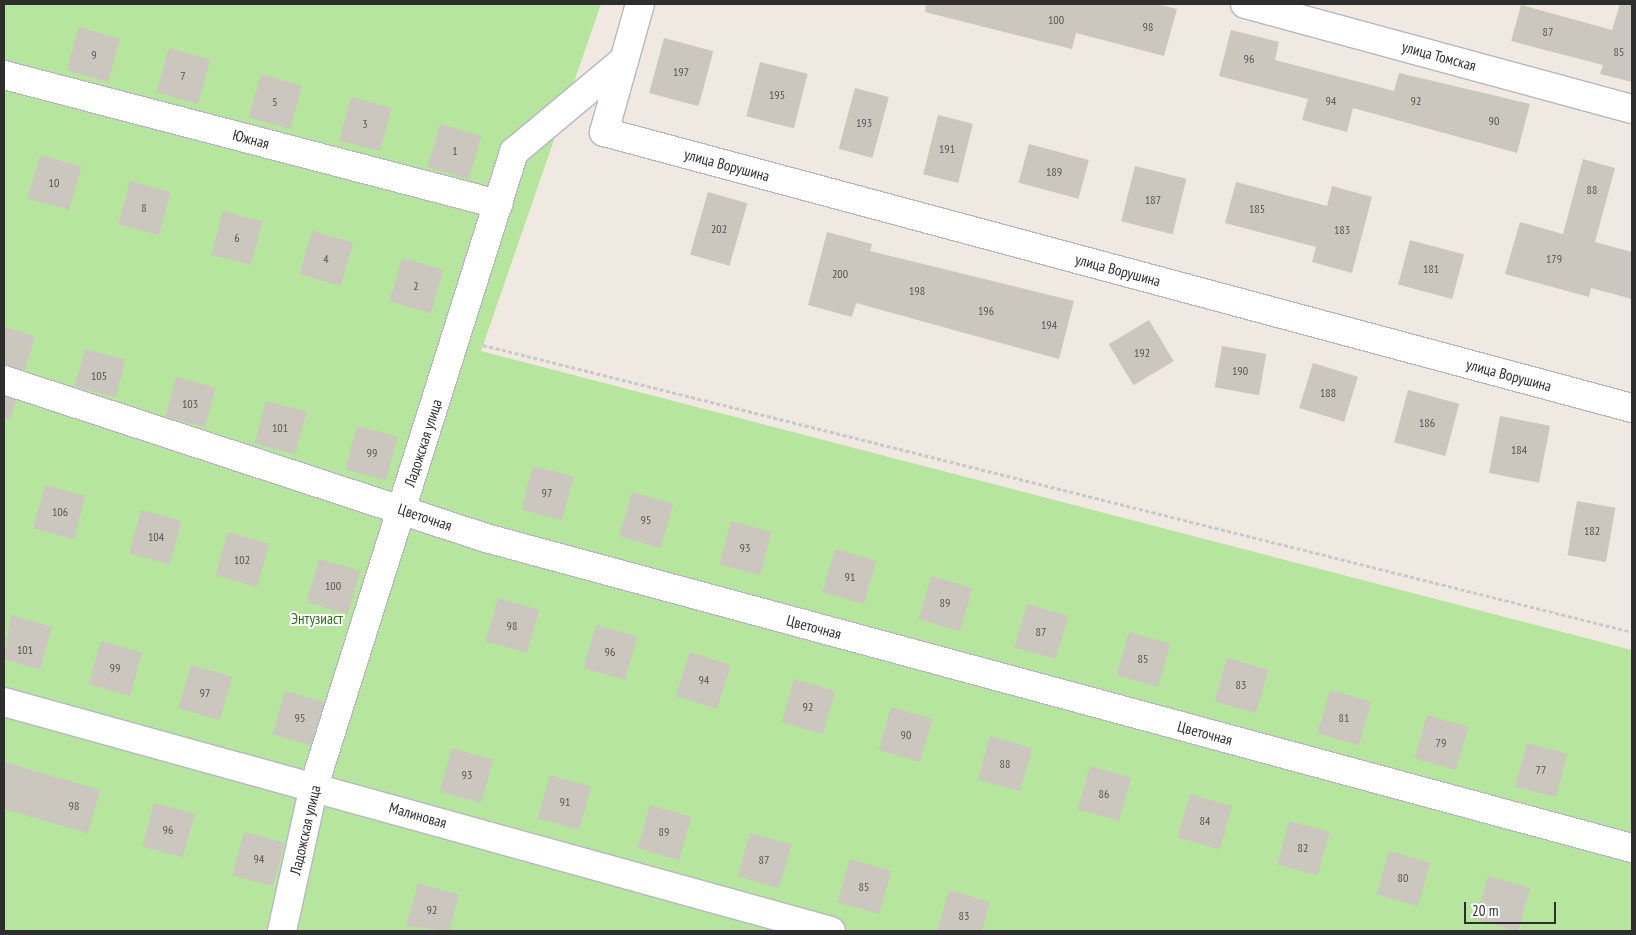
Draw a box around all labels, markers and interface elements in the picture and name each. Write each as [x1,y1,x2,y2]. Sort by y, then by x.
house number: 100 [1048,13,1064,27]
house number: 98 [1143,20,1153,34]
house number: 87 [1543,25,1553,39]
street label: улица Томская [1400,37,1478,75]
house number: 85 [1614,45,1624,59]
house number: 9 [91,48,97,62]
house number: 96 [1244,52,1254,66]
house number: 197 [673,65,689,79]
house number: 7 [180,69,186,83]
house number: 195 [769,88,785,102]
house number: 94 [1326,94,1336,108]
house number: 92 [1411,94,1421,108]
house number: 5 [272,95,278,109]
house number: 90 [1489,114,1499,128]
house number: 193 [856,116,872,130]
house number: 3 [362,117,368,131]
street label: Южная [231,125,271,153]
house number: 191 [939,142,955,156]
house number: 1 [452,144,458,158]
street label: улица Ворушина [682,145,772,185]
house number: 189 [1046,165,1062,179]
house number: 10 [49,176,59,190]
house number: 88 [1587,183,1597,197]
house number: 187 [1145,193,1161,207]
house number: 8 [141,201,147,215]
house number: 185 [1249,202,1265,216]
house number: 202 [711,222,727,236]
house number: 183 [1334,223,1350,237]
house number: 6 [234,231,240,245]
street label: улица Ворушина [1073,250,1163,290]
house number: 4 [323,252,329,266]
house number: 179 [1546,252,1562,266]
house number: 181 [1423,262,1439,276]
house number: 200 [832,267,848,281]
house number: 2 [413,279,419,293]
house number: 198 [909,284,925,298]
house number: 196 [978,304,994,318]
house number: 194 [1041,318,1057,332]
house number: 192 [1134,346,1150,360]
street label: улица Ворушина [1464,355,1554,395]
house number: 190 [1232,364,1248,378]
house number: 105 [91,369,107,383]
house number: 188 [1320,386,1336,400]
house number: 103 [182,397,198,411]
street label: Ладожская улица [400,397,446,489]
house number: 186 [1419,416,1435,430]
house number: 101 [272,421,288,435]
house number: 184 [1511,443,1527,457]
house number: 99 [367,446,377,460]
house number: 97 [542,486,552,500]
street label: Цветочная [396,499,454,535]
house number: 106 [52,505,68,519]
house number: 95 [641,513,651,527]
house number: 182 [1584,524,1600,538]
house number: 104 [148,530,164,544]
house number: 93 [740,541,750,555]
house number: 102 [234,553,250,567]
house number: 91 [845,570,855,584]
house number: 100 [325,579,341,593]
house number: 89 [940,596,950,610]
park label: Энтузиаст [291,610,343,628]
street label: Цветочная [785,611,843,643]
house number: 98 [507,619,517,633]
house number: 87 [1036,625,1046,639]
house number: 101 [17,643,33,657]
house number: 96 [605,645,615,659]
house number: 85 [1138,652,1148,666]
house number: 99 [110,661,120,675]
house number: 94 [699,673,709,687]
house number: 83 [1236,678,1246,692]
house number: 97 [200,686,210,700]
house number: 92 [803,700,813,714]
house number: 95 [295,711,305,725]
house number: 81 [1339,711,1349,725]
street label: Цветочная [1176,717,1234,749]
house number: 90 [901,728,911,742]
house number: 79 [1436,736,1446,750]
house number: 88 [1000,757,1010,771]
house number: 77 [1536,763,1546,777]
house number: 93 [462,768,472,782]
street label: Ладожская улица [286,783,324,877]
house number: 86 [1099,787,1109,801]
house number: 91 [560,795,570,809]
street label: Малиновая [387,798,449,832]
house number: 98 [69,799,79,813]
house number: 84 [1200,814,1210,828]
house number: 96 [163,823,173,837]
house number: 89 [659,825,669,839]
house number: 82 [1298,841,1308,855]
house number: 94 [254,852,264,866]
house number: 87 [759,853,769,867]
house number: 80 [1398,871,1408,885]
house number: 85 [859,880,869,894]
scale bar [1466,892,1558,924]
text: 20 m [1472,901,1498,920]
house number: 92 [427,903,437,917]
house number: 83 [959,909,969,923]

